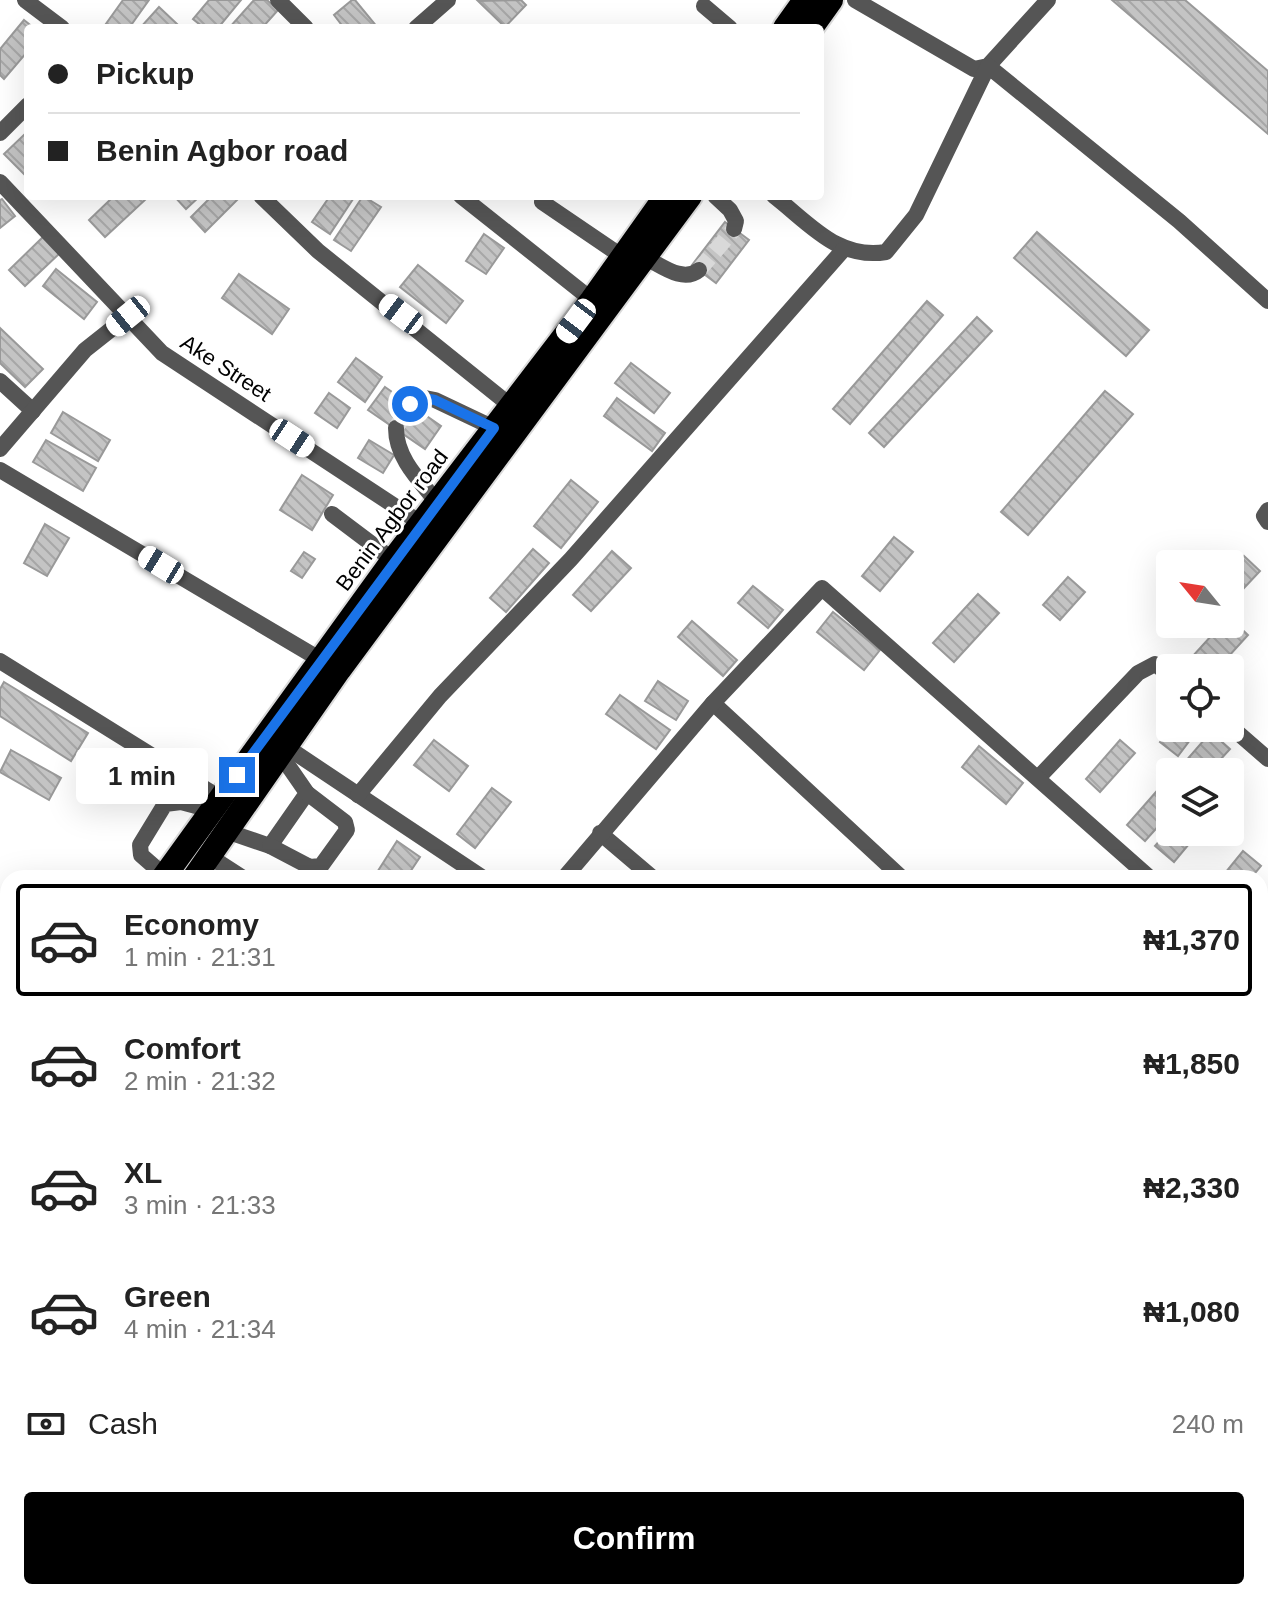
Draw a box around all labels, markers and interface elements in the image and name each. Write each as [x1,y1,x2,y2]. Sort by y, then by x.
text: Pickup [96,57,194,90]
text: Benin Agbor road [96,134,348,167]
car [375,290,427,338]
car [102,292,154,340]
car [552,295,600,347]
street label: Ake Street [176,330,276,406]
route start [392,386,428,422]
car [265,415,319,461]
street label: Benin Agbor road [331,445,453,595]
car [134,542,188,588]
north arrow [1156,550,1244,638]
map controls [1156,550,1244,846]
button: locate [1156,654,1244,742]
callout: 1 min [77,747,209,803]
route end [219,757,255,793]
button: layers [1156,758,1244,846]
text: 1 min [108,761,176,791]
icon: car [28,904,100,976]
text: Economy [124,908,259,941]
text: ₦1,370 [1143,923,1240,956]
text: 1 min · 21:31 [124,942,276,972]
icon: car [28,1028,100,1100]
text: Comfort [124,1032,241,1065]
text: ₦1,850 [1143,1047,1240,1080]
text: 2 min · 21:32 [124,1066,276,1096]
icon: car [28,1152,100,1224]
text: XL [124,1156,162,1189]
text: ₦2,330 [1143,1171,1240,1204]
text: 3 min · 21:33 [124,1190,276,1220]
icon: car [28,1276,100,1348]
text: Green [124,1280,211,1313]
text: ₦1,080 [1143,1295,1240,1328]
text: 4 min · 21:34 [124,1314,276,1344]
icon: cash [24,1402,68,1446]
text: Cash [88,1407,158,1440]
text: 240 m [1172,1409,1244,1439]
button: Confirm [24,1492,1244,1584]

